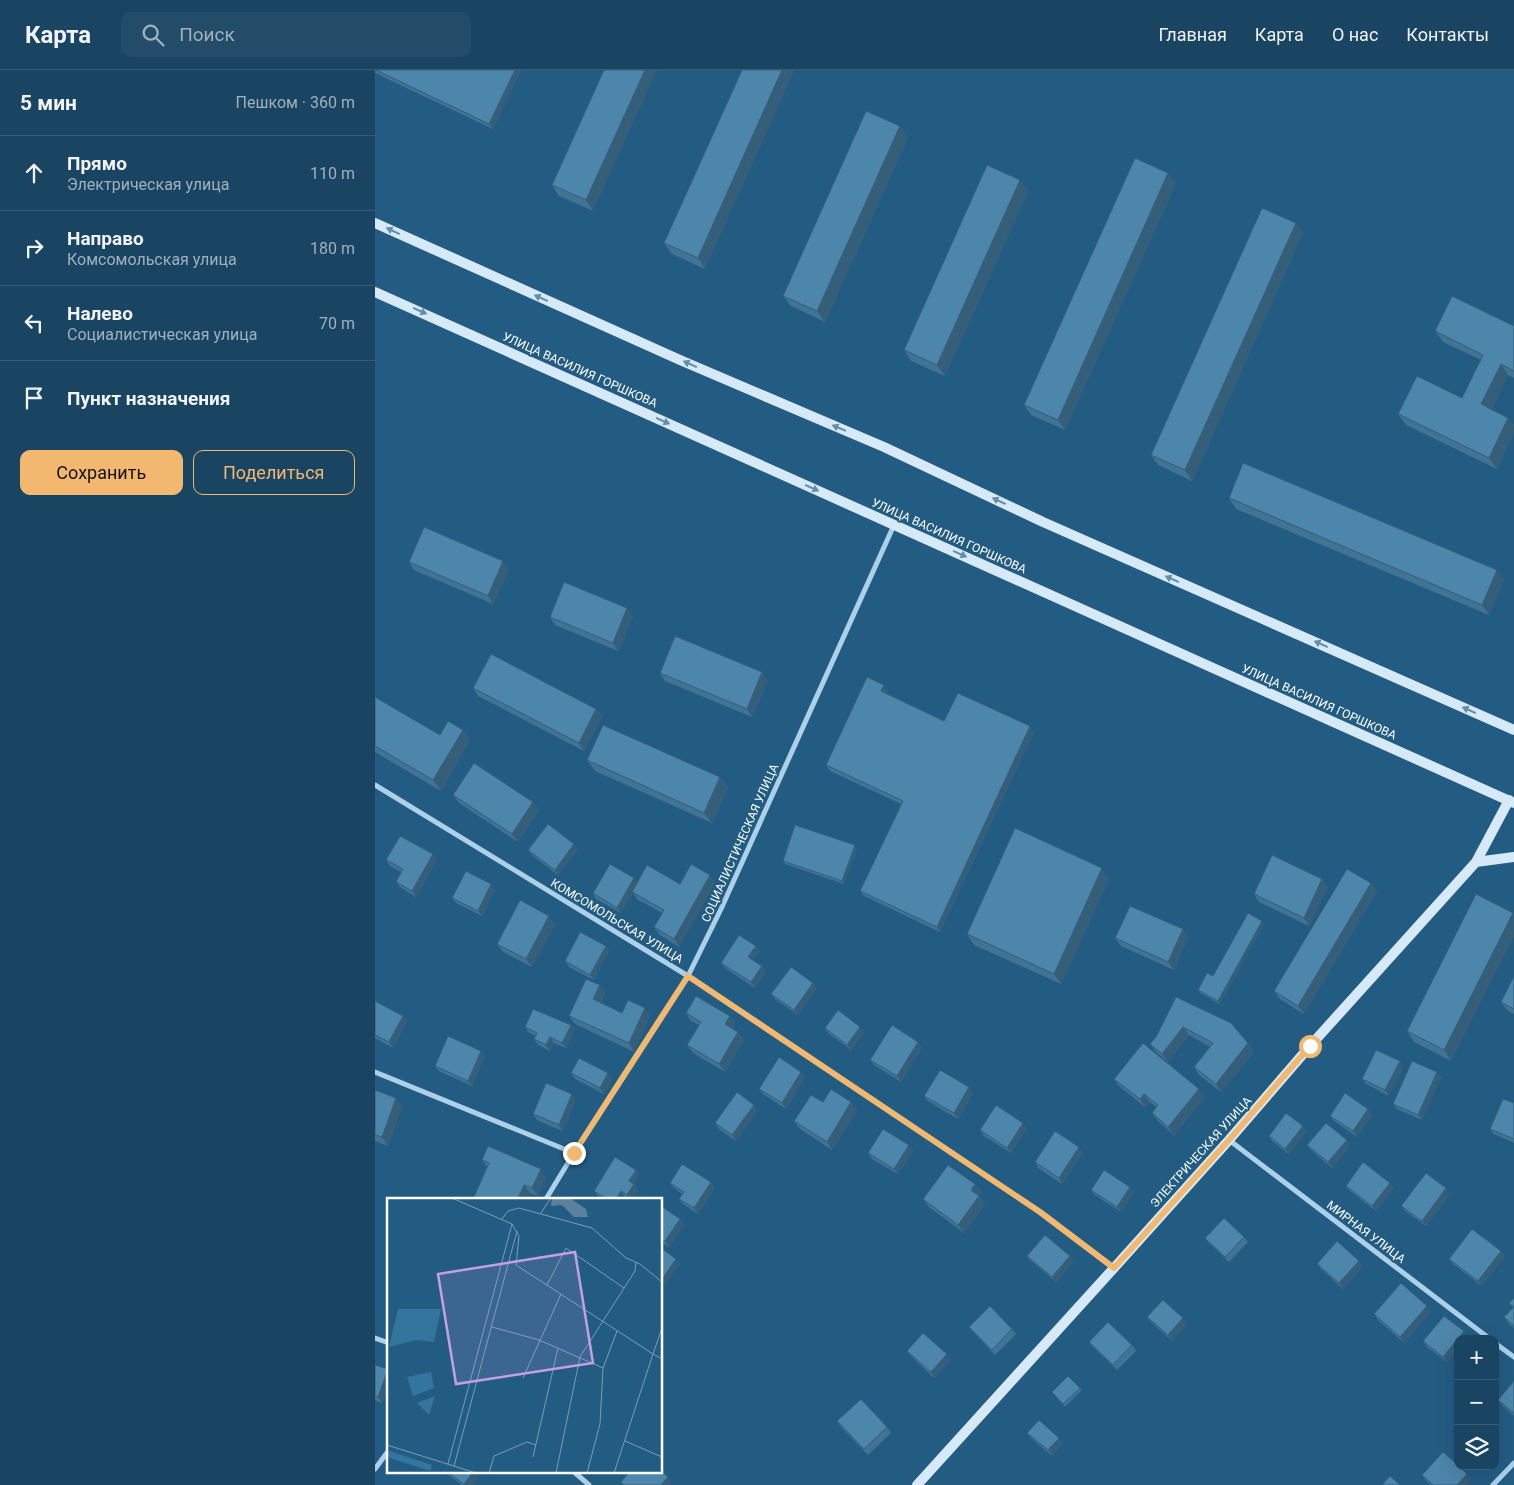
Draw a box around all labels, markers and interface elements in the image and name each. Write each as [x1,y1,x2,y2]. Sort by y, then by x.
search box [121,12,471,57]
text: Карта [25,21,91,49]
icon: search [139,21,167,49]
text: Поиск [179,23,235,46]
text: Главная [1158,24,1227,45]
text: Карта [1255,24,1304,45]
text: О нас [1332,24,1378,45]
text: Контакты [1406,24,1489,45]
text: 5 мин [20,91,77,115]
text: Пешком · 360 m [236,93,355,112]
text: Прямо [67,152,127,175]
icon: ahead [20,159,48,187]
text: 110 m [310,164,355,183]
text: Электрическая улица [67,175,230,194]
text: Направо [67,227,144,250]
one-way arrow [386,227,400,235]
icon: right [20,234,48,262]
text: 180 m [310,239,355,258]
text: Комсомольская улица [67,250,237,269]
one-way arrow [534,294,548,302]
text: Налево [67,302,133,325]
one-way arrow [413,308,427,316]
icon: left [20,309,48,337]
text: 70 m [319,314,355,333]
text: Социалистическая улица [67,325,257,344]
street label: УЛИЦА ВАСИЛИЯ ГОРШКОВА [500,329,660,411]
one-way arrow [683,360,697,368]
icon: arrive [20,384,48,412]
text: Пункт назначения [67,387,230,410]
one-way arrow [656,418,670,426]
one-way arrow [832,424,846,432]
button: Сохранить [20,450,183,495]
button: Поделиться [193,450,355,495]
one-way arrow [805,484,819,492]
street label: УЛИЦА ВАСИЛИЯ ГОРШКОВА [869,495,1029,577]
one-way arrow [992,497,1006,505]
one-way arrow [953,551,967,559]
one-way arrow [1165,574,1179,582]
one-way arrow [1314,640,1328,648]
street label: УЛИЦА ВАСИЛИЯ ГОРШКОВА [1239,661,1399,743]
one-way arrow [1462,706,1476,714]
street label: СОЦИАЛИСТИЧЕСКАЯ УЛИЦА [699,762,781,924]
street label: КОМСОМОЛЬСКАЯ УЛИЦА [548,876,686,966]
route start [1299,1035,1322,1058]
street label: ЭЛЕКТРИЧЕСКАЯ УЛИЦА [1148,1094,1255,1210]
route end [563,1142,586,1165]
inset map [387,1198,663,1472]
street label: МИРНАЯ УЛИЦА [1324,1198,1408,1266]
map controls [1454,1335,1499,1470]
button: + [1454,1335,1499,1380]
button: − [1454,1380,1499,1425]
button: layers [1454,1425,1499,1470]

